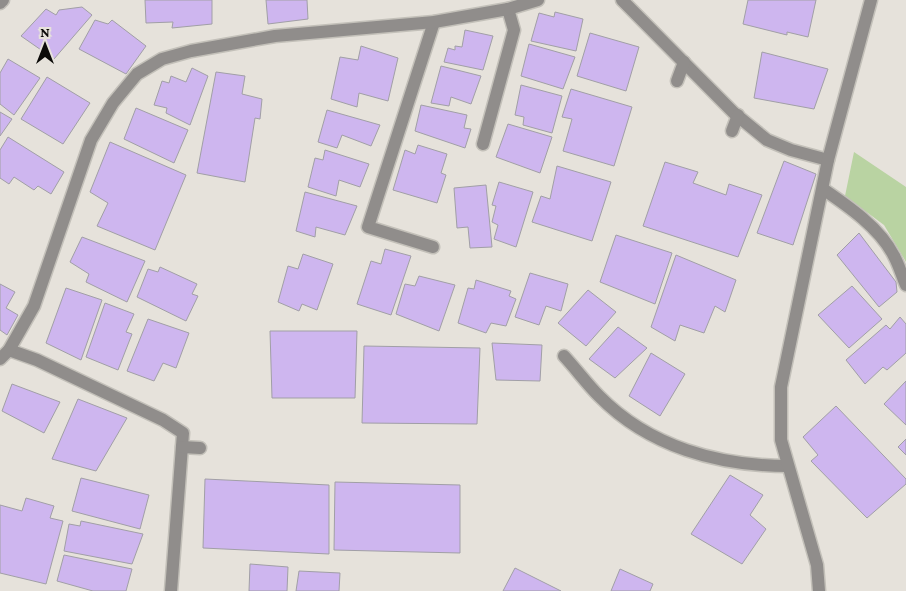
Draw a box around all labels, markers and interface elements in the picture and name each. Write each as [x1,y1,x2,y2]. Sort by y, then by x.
north arrow [20,20,70,70]
text: N [40,24,50,40]

